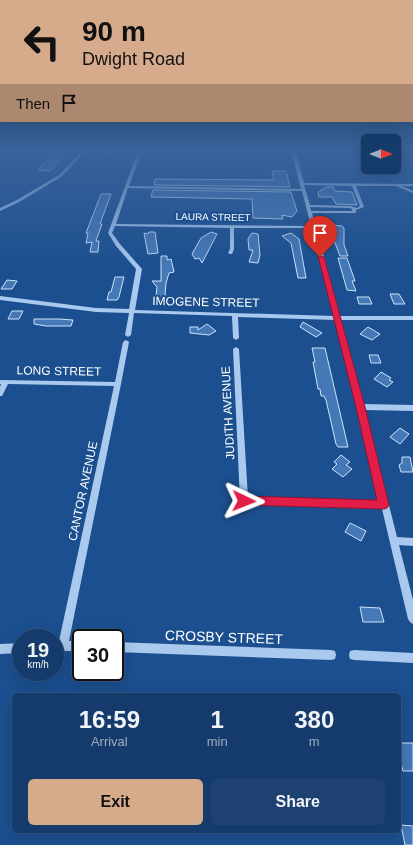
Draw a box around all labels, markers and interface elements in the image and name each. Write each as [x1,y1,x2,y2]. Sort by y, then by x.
icon: left [16,16,68,68]
text: 90 m [82,16,146,47]
text: Dwight Road [82,49,185,69]
icon: arrive [58,92,80,114]
text: Then [16,95,50,112]
north arrow [361,134,401,174]
map controls [361,134,401,174]
street label: LAURA STREET [175,211,251,223]
pin [303,216,337,257]
icon: arrive [309,222,331,244]
street label: IMOGENE STREET [152,294,260,310]
street label: LONG STREET [17,363,102,379]
street label: JUDITH AVENUE [219,366,237,460]
street label: CANTOR AVENUE [66,440,100,542]
position arrow [223,480,265,522]
street label: CROSBY STREET [165,627,284,647]
speed limit sign: 30 [72,629,124,681]
text: 19 [27,639,49,661]
text: km/h [27,659,49,670]
text: 16:59 [79,706,140,733]
text: 1 [210,706,224,733]
text: 380 [294,706,334,733]
text: Arrival [91,734,128,749]
text: min [207,734,228,749]
text: m [309,734,320,749]
button: Exit [28,779,203,825]
button: Share [211,779,385,825]

